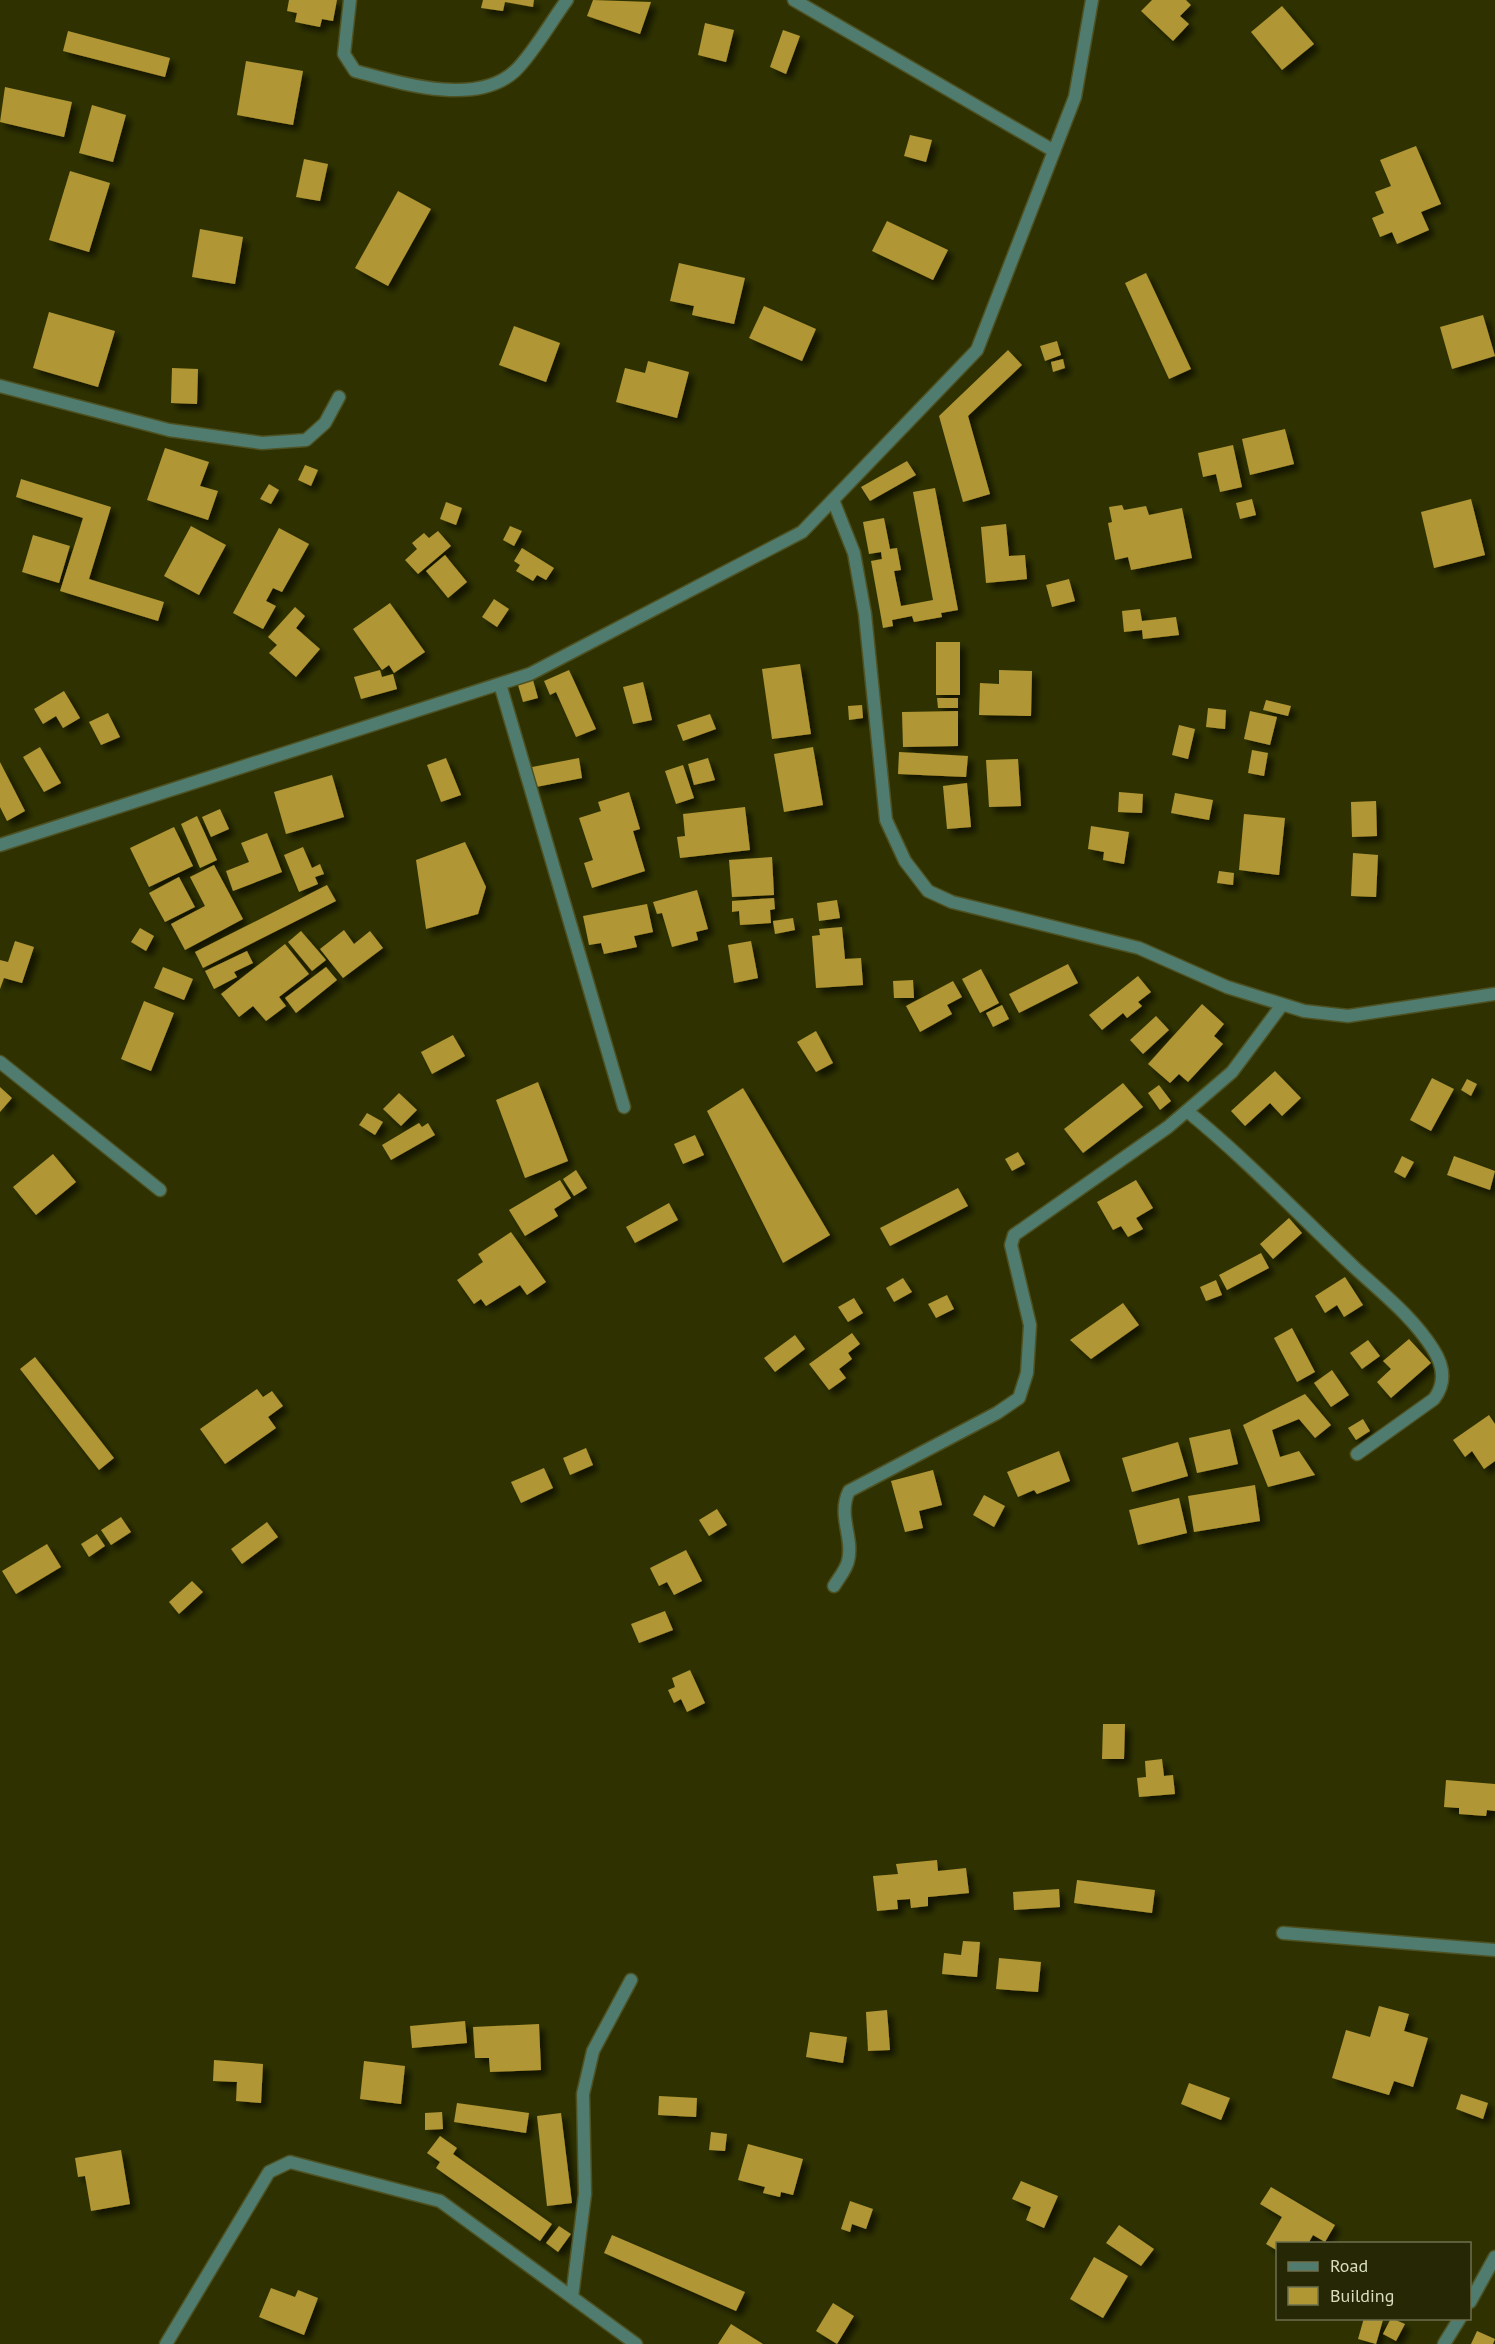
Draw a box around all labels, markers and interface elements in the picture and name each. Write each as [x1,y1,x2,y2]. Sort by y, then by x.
legend [1276,2242,1471,2320]
text: Road [1330,2254,1368,2277]
text: Building [1330,2284,1394,2307]

